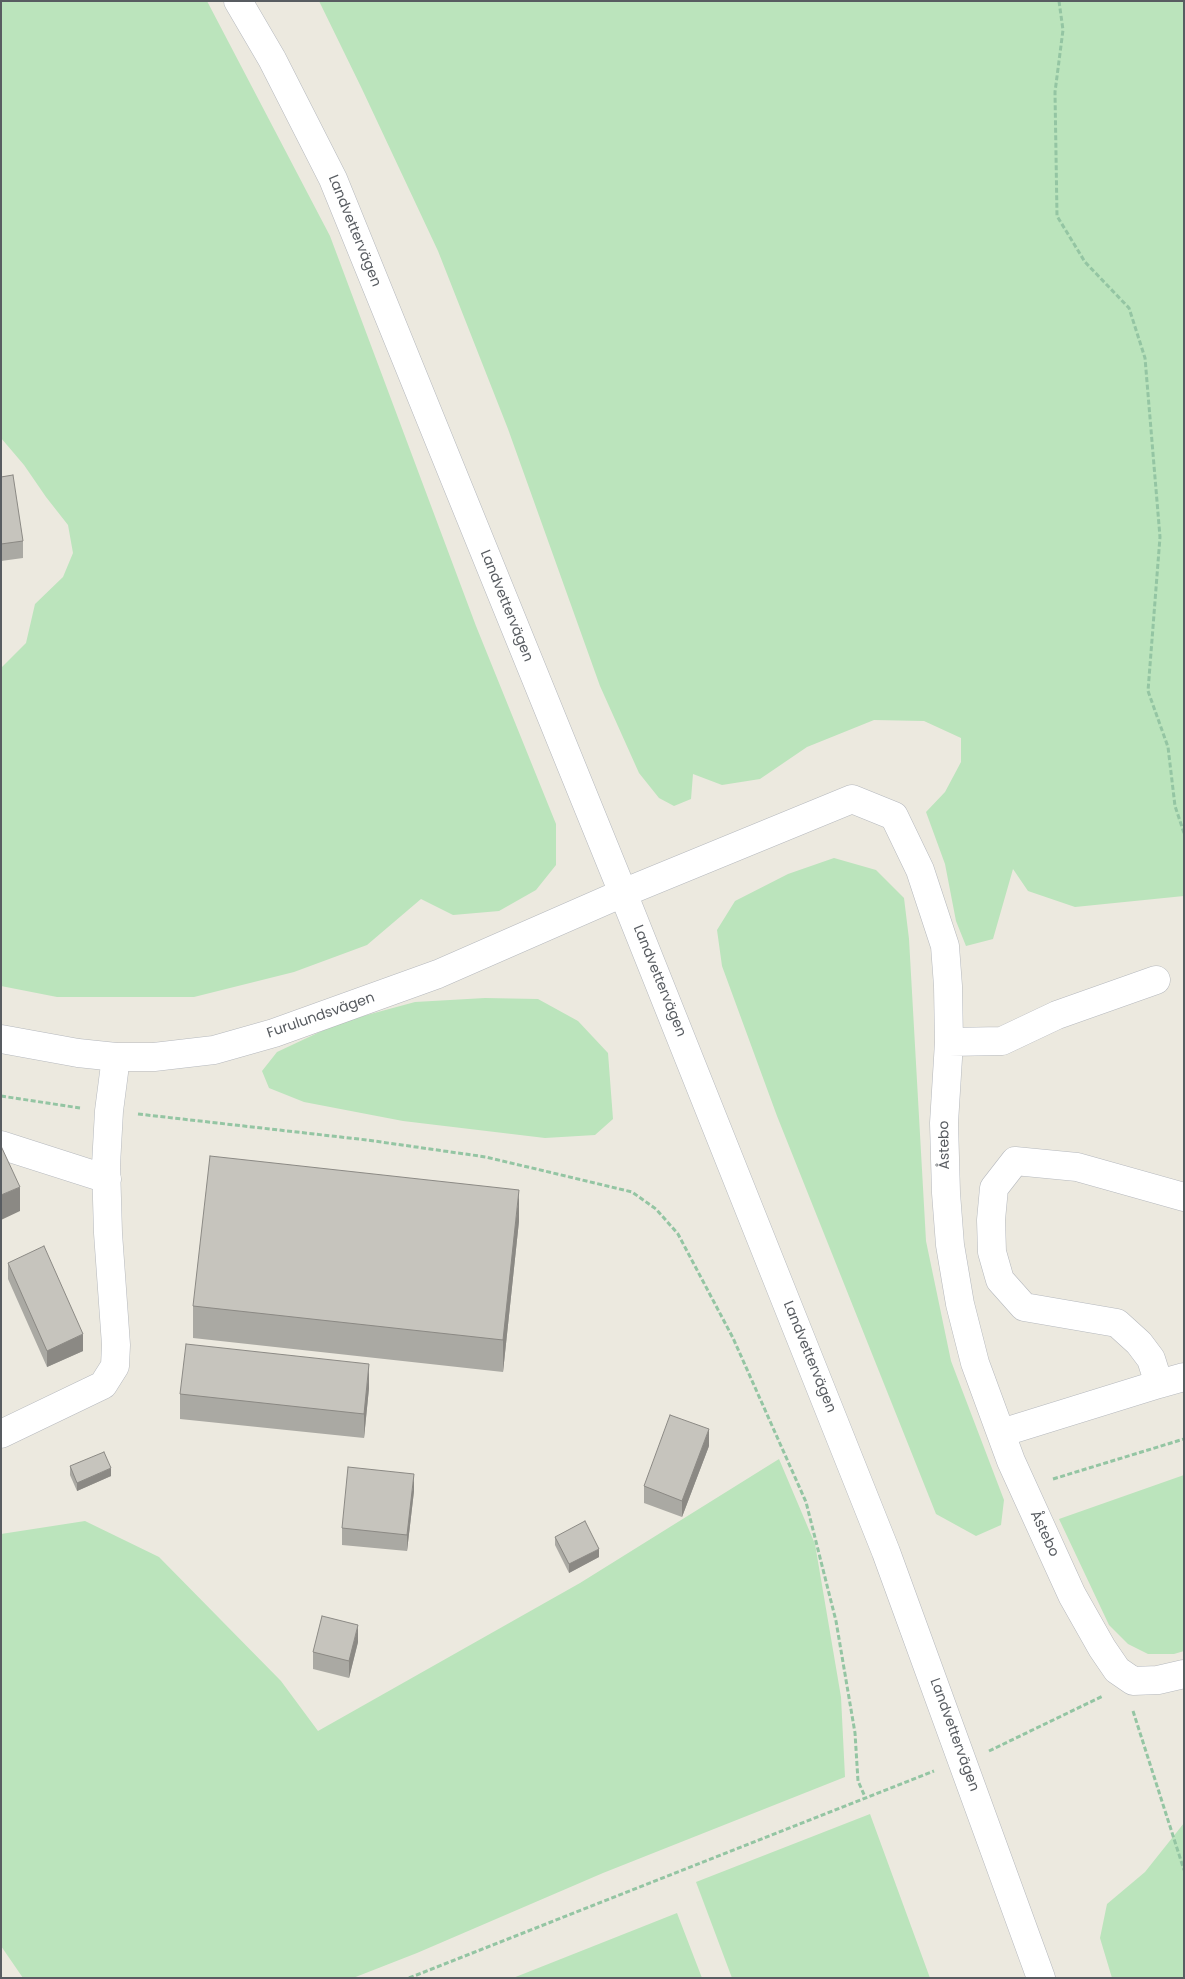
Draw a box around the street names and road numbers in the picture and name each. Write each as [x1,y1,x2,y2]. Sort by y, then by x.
street label: Landvettervägen [324,173,384,289]
street label: Landvettervägen [476,548,536,664]
street label: Landvettervägen [629,923,689,1039]
street label: Furulundsvägen [265,990,377,1042]
street label: Åstebo [936,1120,954,1170]
street label: Landvettervägen [779,1299,839,1415]
street label: Åstebo [1026,1508,1062,1560]
street label: Landvettervägen [926,1676,982,1794]

